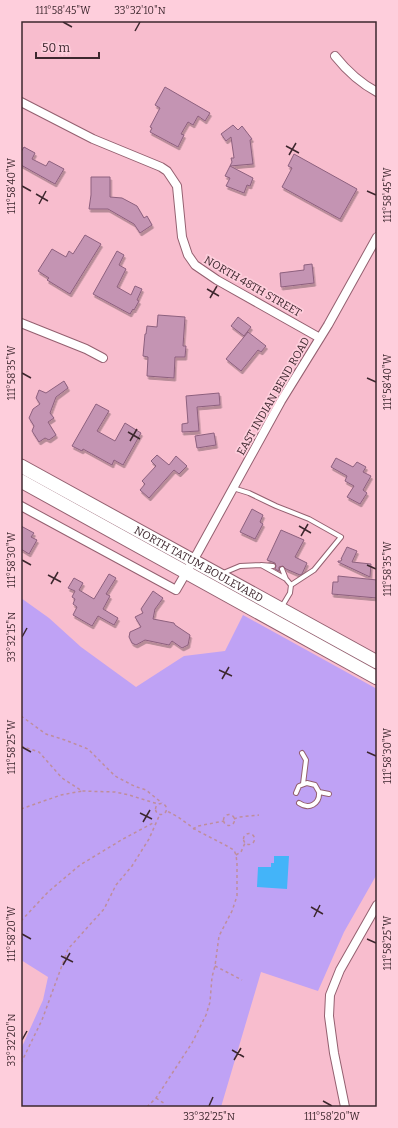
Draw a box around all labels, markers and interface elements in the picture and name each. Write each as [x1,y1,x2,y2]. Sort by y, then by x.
text: 111°58'45"W [36,5,91,17]
text: 33°32'10"N [114,5,166,17]
scale bar [36,34,99,60]
text: 50 m [42,41,71,55]
text: 111°58'40"W [6,157,18,214]
text: 111°58'45"W [382,167,394,222]
street label: NORTH 48TH STREET [202,253,304,320]
street label: EAST INDIAN BEND ROAD [234,335,313,458]
text: 111°58'35"W [6,345,18,400]
text: 111°58'40"W [382,353,394,410]
street label: NORTH TATUM BOULEVARD [132,524,265,605]
text: 111°58'30"W [6,531,18,588]
text: 111°58'35"W [382,541,394,596]
text: 33°32'15"N [6,612,18,662]
text: 111°58'25"W [6,719,18,774]
text: 111°58'30"W [382,727,394,784]
text: 111°58'20"W [6,905,18,962]
text: 111°58'25"W [382,915,394,970]
text: 33°32'20"N [6,1014,18,1066]
text: 33°32'25"N [183,1111,235,1123]
text: 111°58'20"W [304,1111,361,1123]

